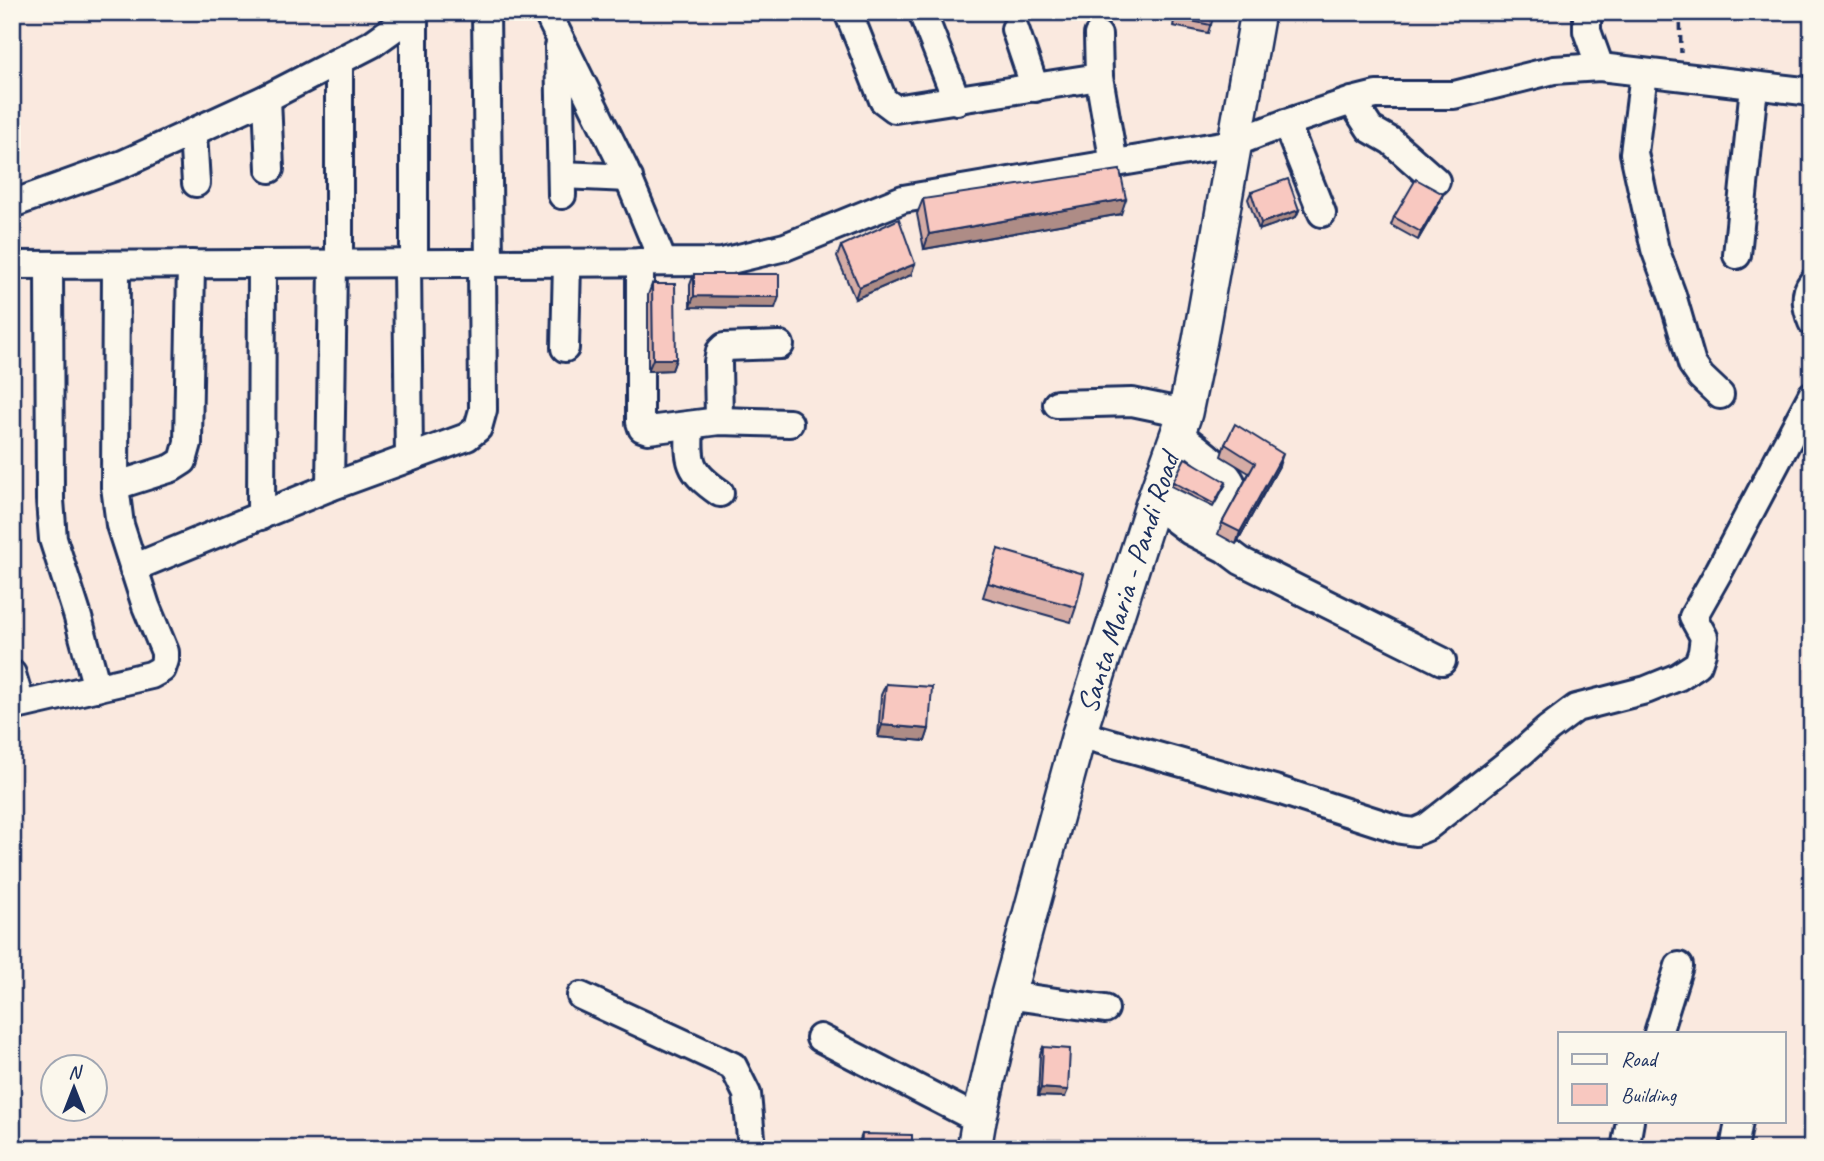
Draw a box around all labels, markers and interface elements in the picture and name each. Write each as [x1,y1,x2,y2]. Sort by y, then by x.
street label: Santa Maria - Pandi Road [1068,444,1189,718]
legend [1558,1032,1786,1122]
text: Road [1621,1046,1660,1072]
north arrow [38,1052,108,1122]
text: N [68,1060,83,1084]
text: Building [1621,1082,1678,1108]

